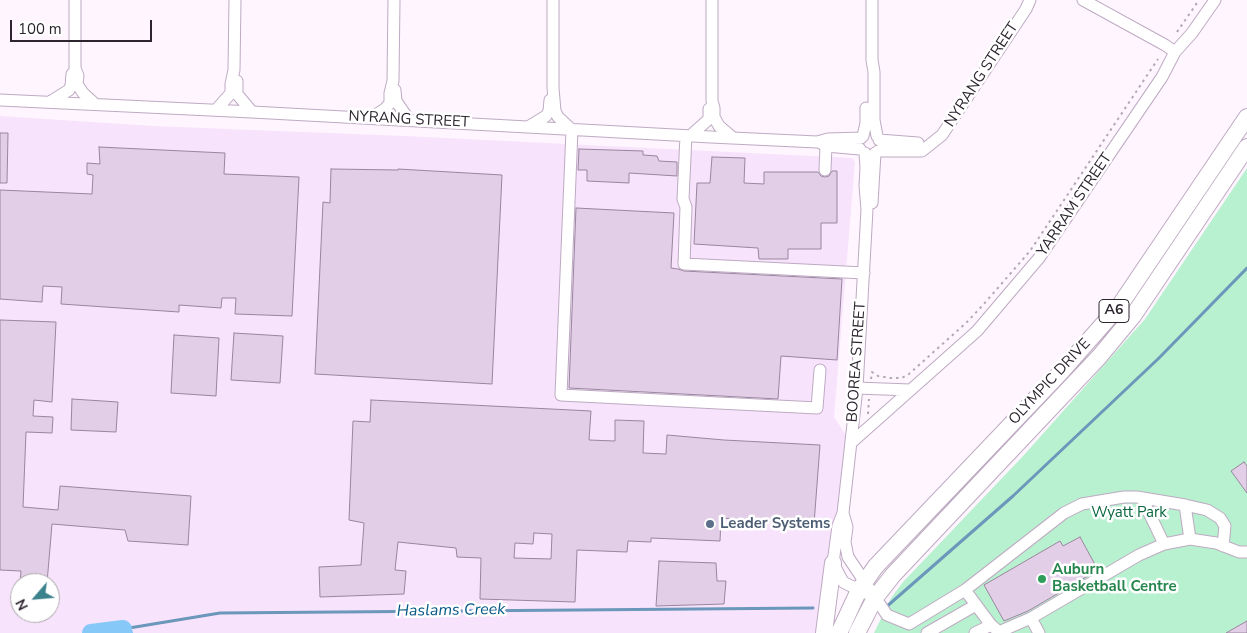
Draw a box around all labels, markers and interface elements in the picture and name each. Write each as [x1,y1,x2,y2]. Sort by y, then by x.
scale bar [12,10,155,42]
text: 100 m [18,19,62,39]
street label: NYRANG STREET [941,19,1023,131]
street label: NYRANG STREET [348,108,470,132]
street label: YARRAM STREET [1034,150,1116,260]
road number: A6 [1099,300,1129,322]
street label: BOOREA STREET [844,301,870,423]
street label: OLYMPIC DRIVE [1005,335,1095,429]
park label: Wyatt Park [1091,504,1167,522]
place label: Leader Systems [720,515,830,533]
marker: Leader Systems [704,518,716,530]
place label: Auburn Basketball Centre [1052,561,1177,596]
north arrow [10,573,60,623]
marker: Auburn Basketball Centre [1036,573,1048,585]
text: N [11,596,33,614]
water label: Haslams Creek [397,600,505,622]

